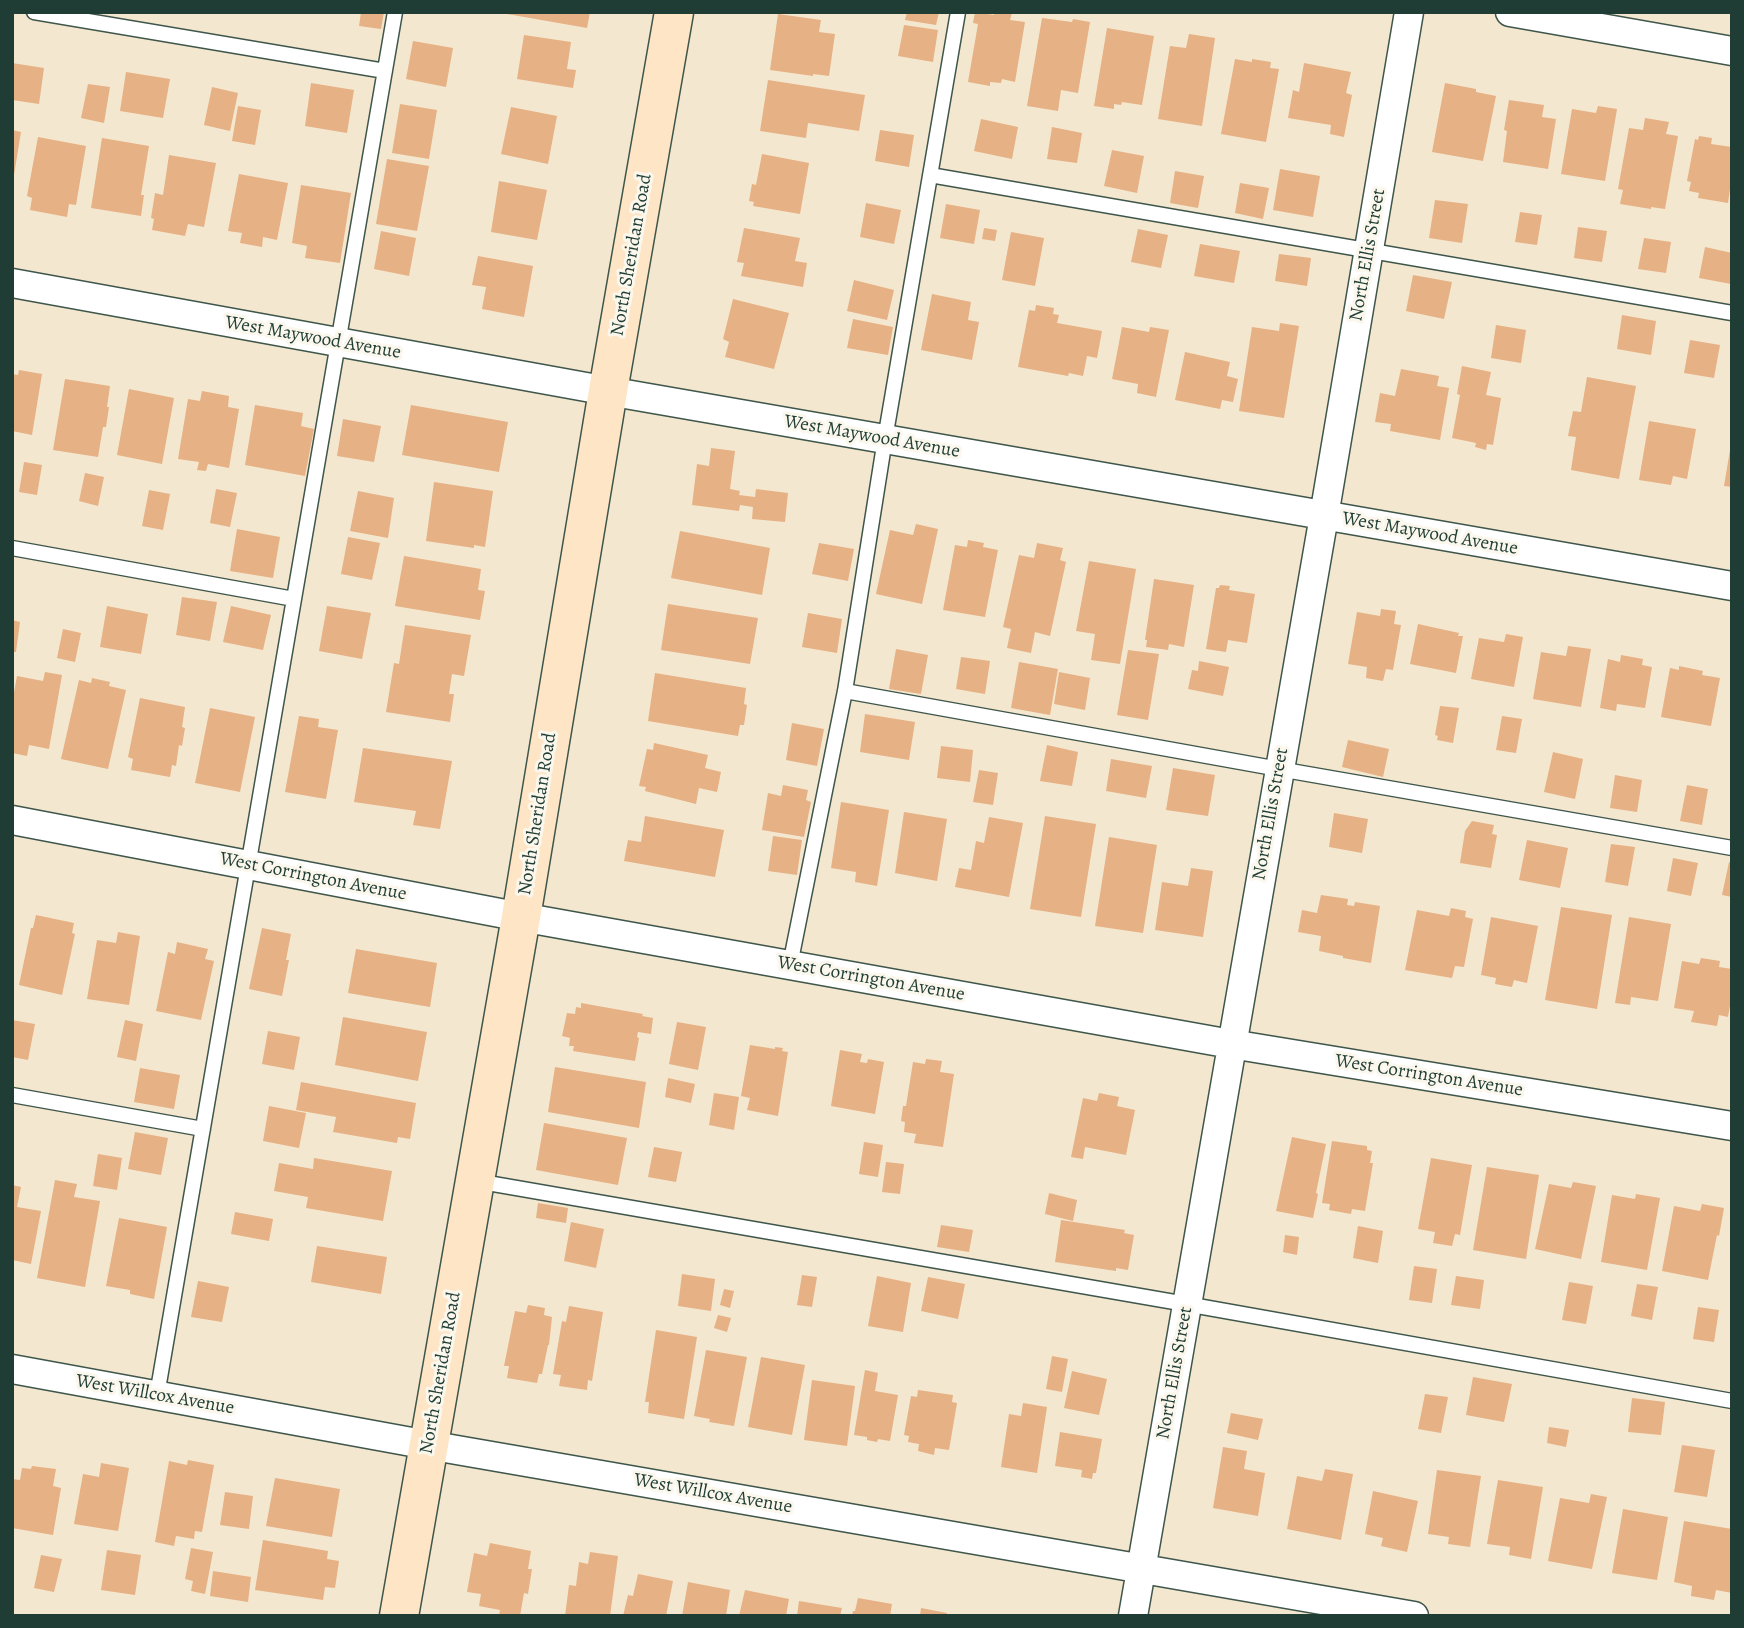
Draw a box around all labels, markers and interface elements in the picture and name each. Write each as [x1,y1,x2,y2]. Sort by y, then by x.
street label: North Sheridan Road [607,172,657,338]
street label: North Ellis Street [1345,187,1391,323]
street label: West Maywood Avenue [223,311,403,365]
street label: West Maywood Avenue [782,410,962,464]
street label: West Maywood Avenue [1340,507,1520,561]
street label: North Sheridan Road [514,731,562,897]
street label: North Ellis Street [1248,746,1294,882]
street label: West Corrington Avenue [218,848,408,906]
street label: West Corrington Avenue [776,951,966,1007]
street label: West Corrington Avenue [1333,1050,1525,1102]
street label: North Sheridan Road [416,1290,466,1456]
street label: North Ellis Street [1152,1305,1198,1441]
street label: West Willcox Avenue [74,1370,236,1420]
street label: West Willcox Avenue [632,1469,794,1519]

